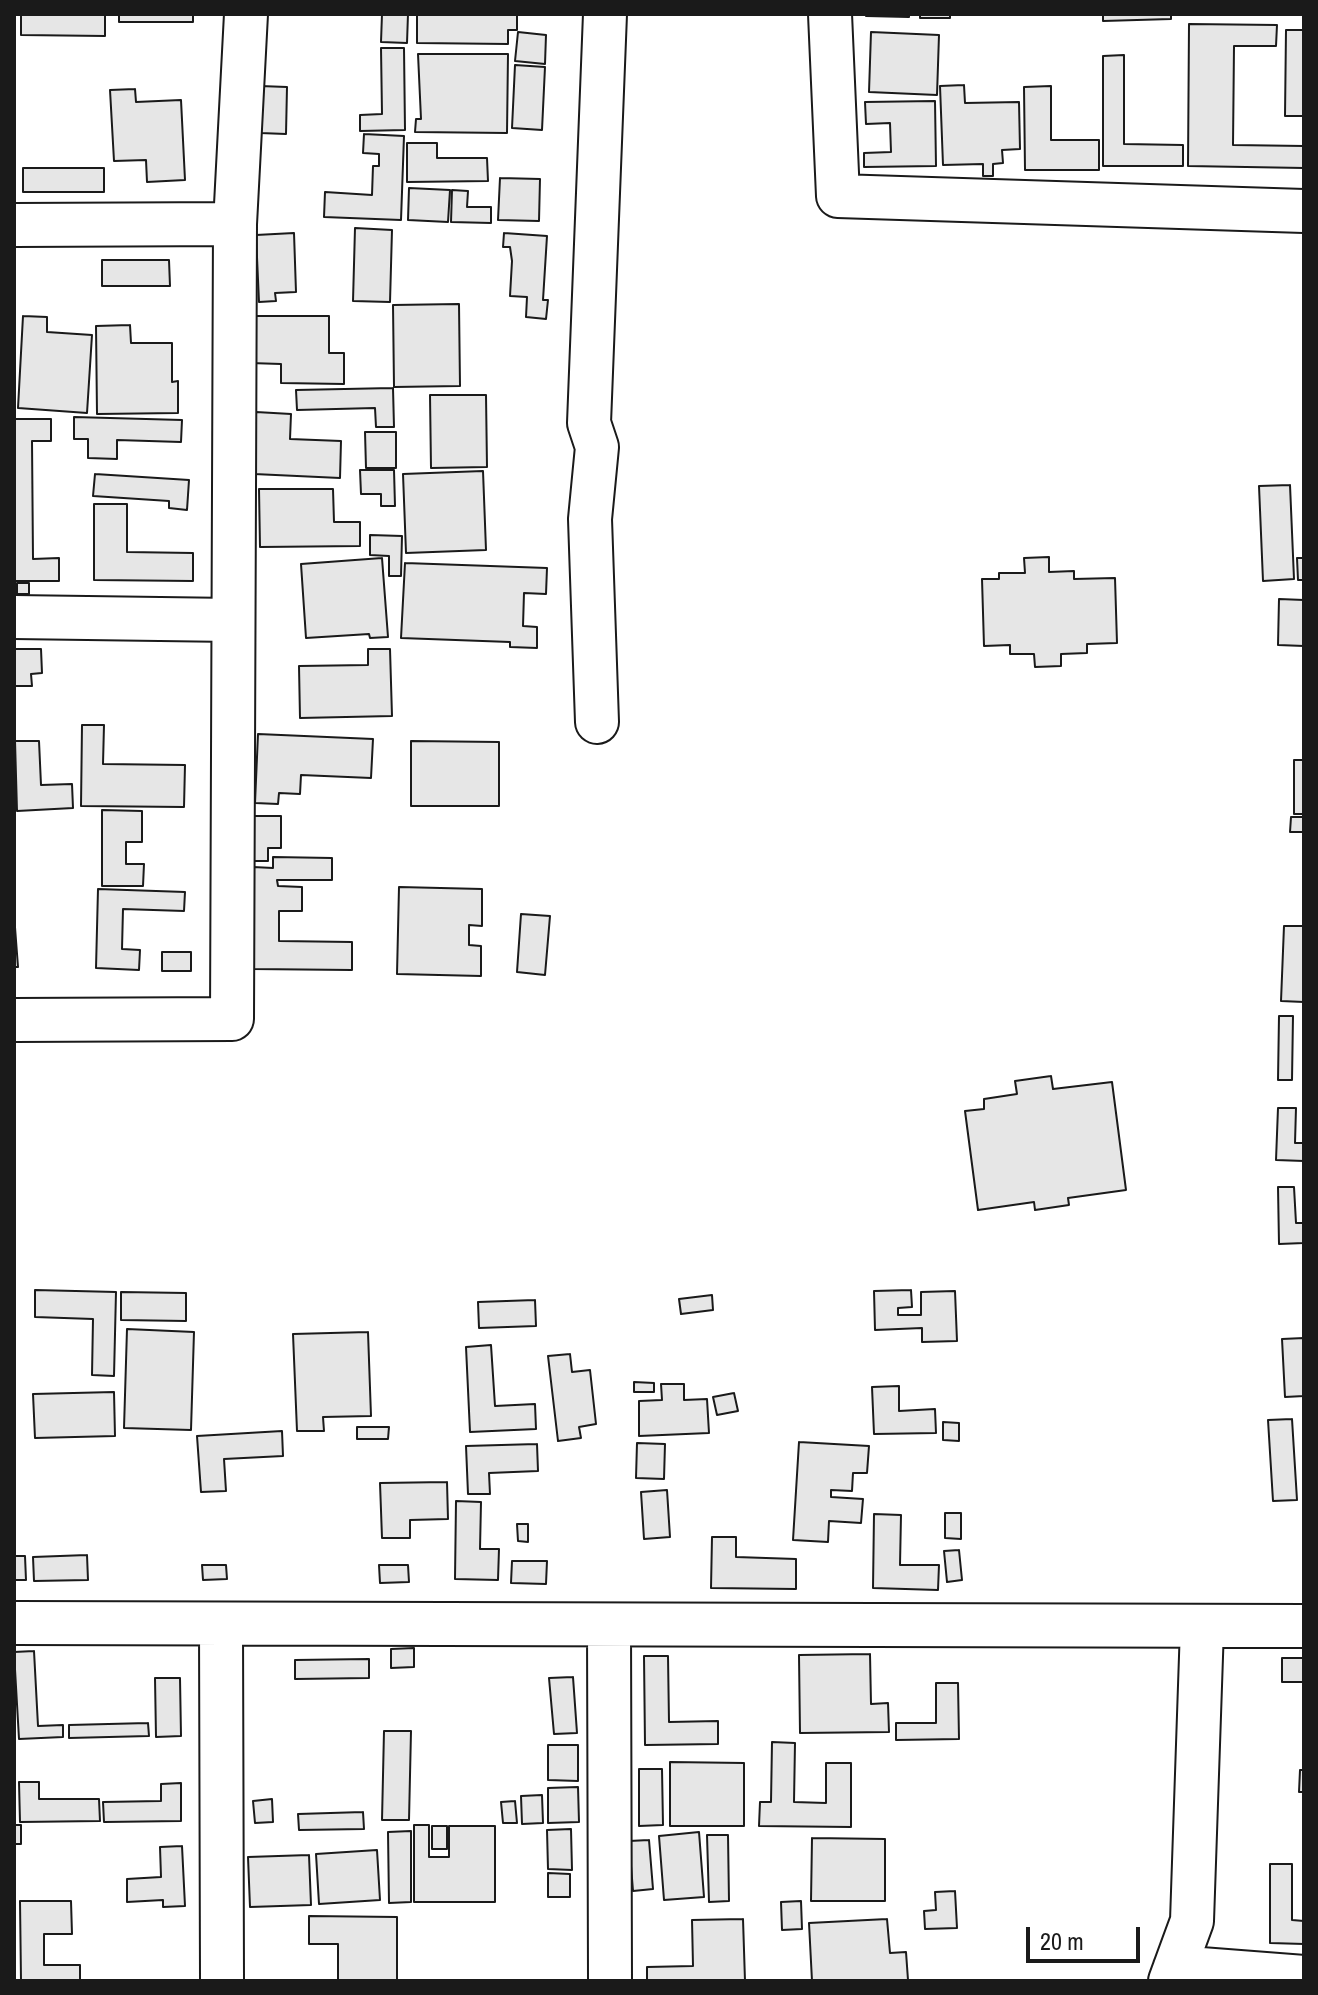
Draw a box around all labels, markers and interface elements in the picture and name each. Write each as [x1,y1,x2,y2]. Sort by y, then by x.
scale bar [1030,1911,1144,1961]
text: 20 m [1040,1925,1084,1957]

